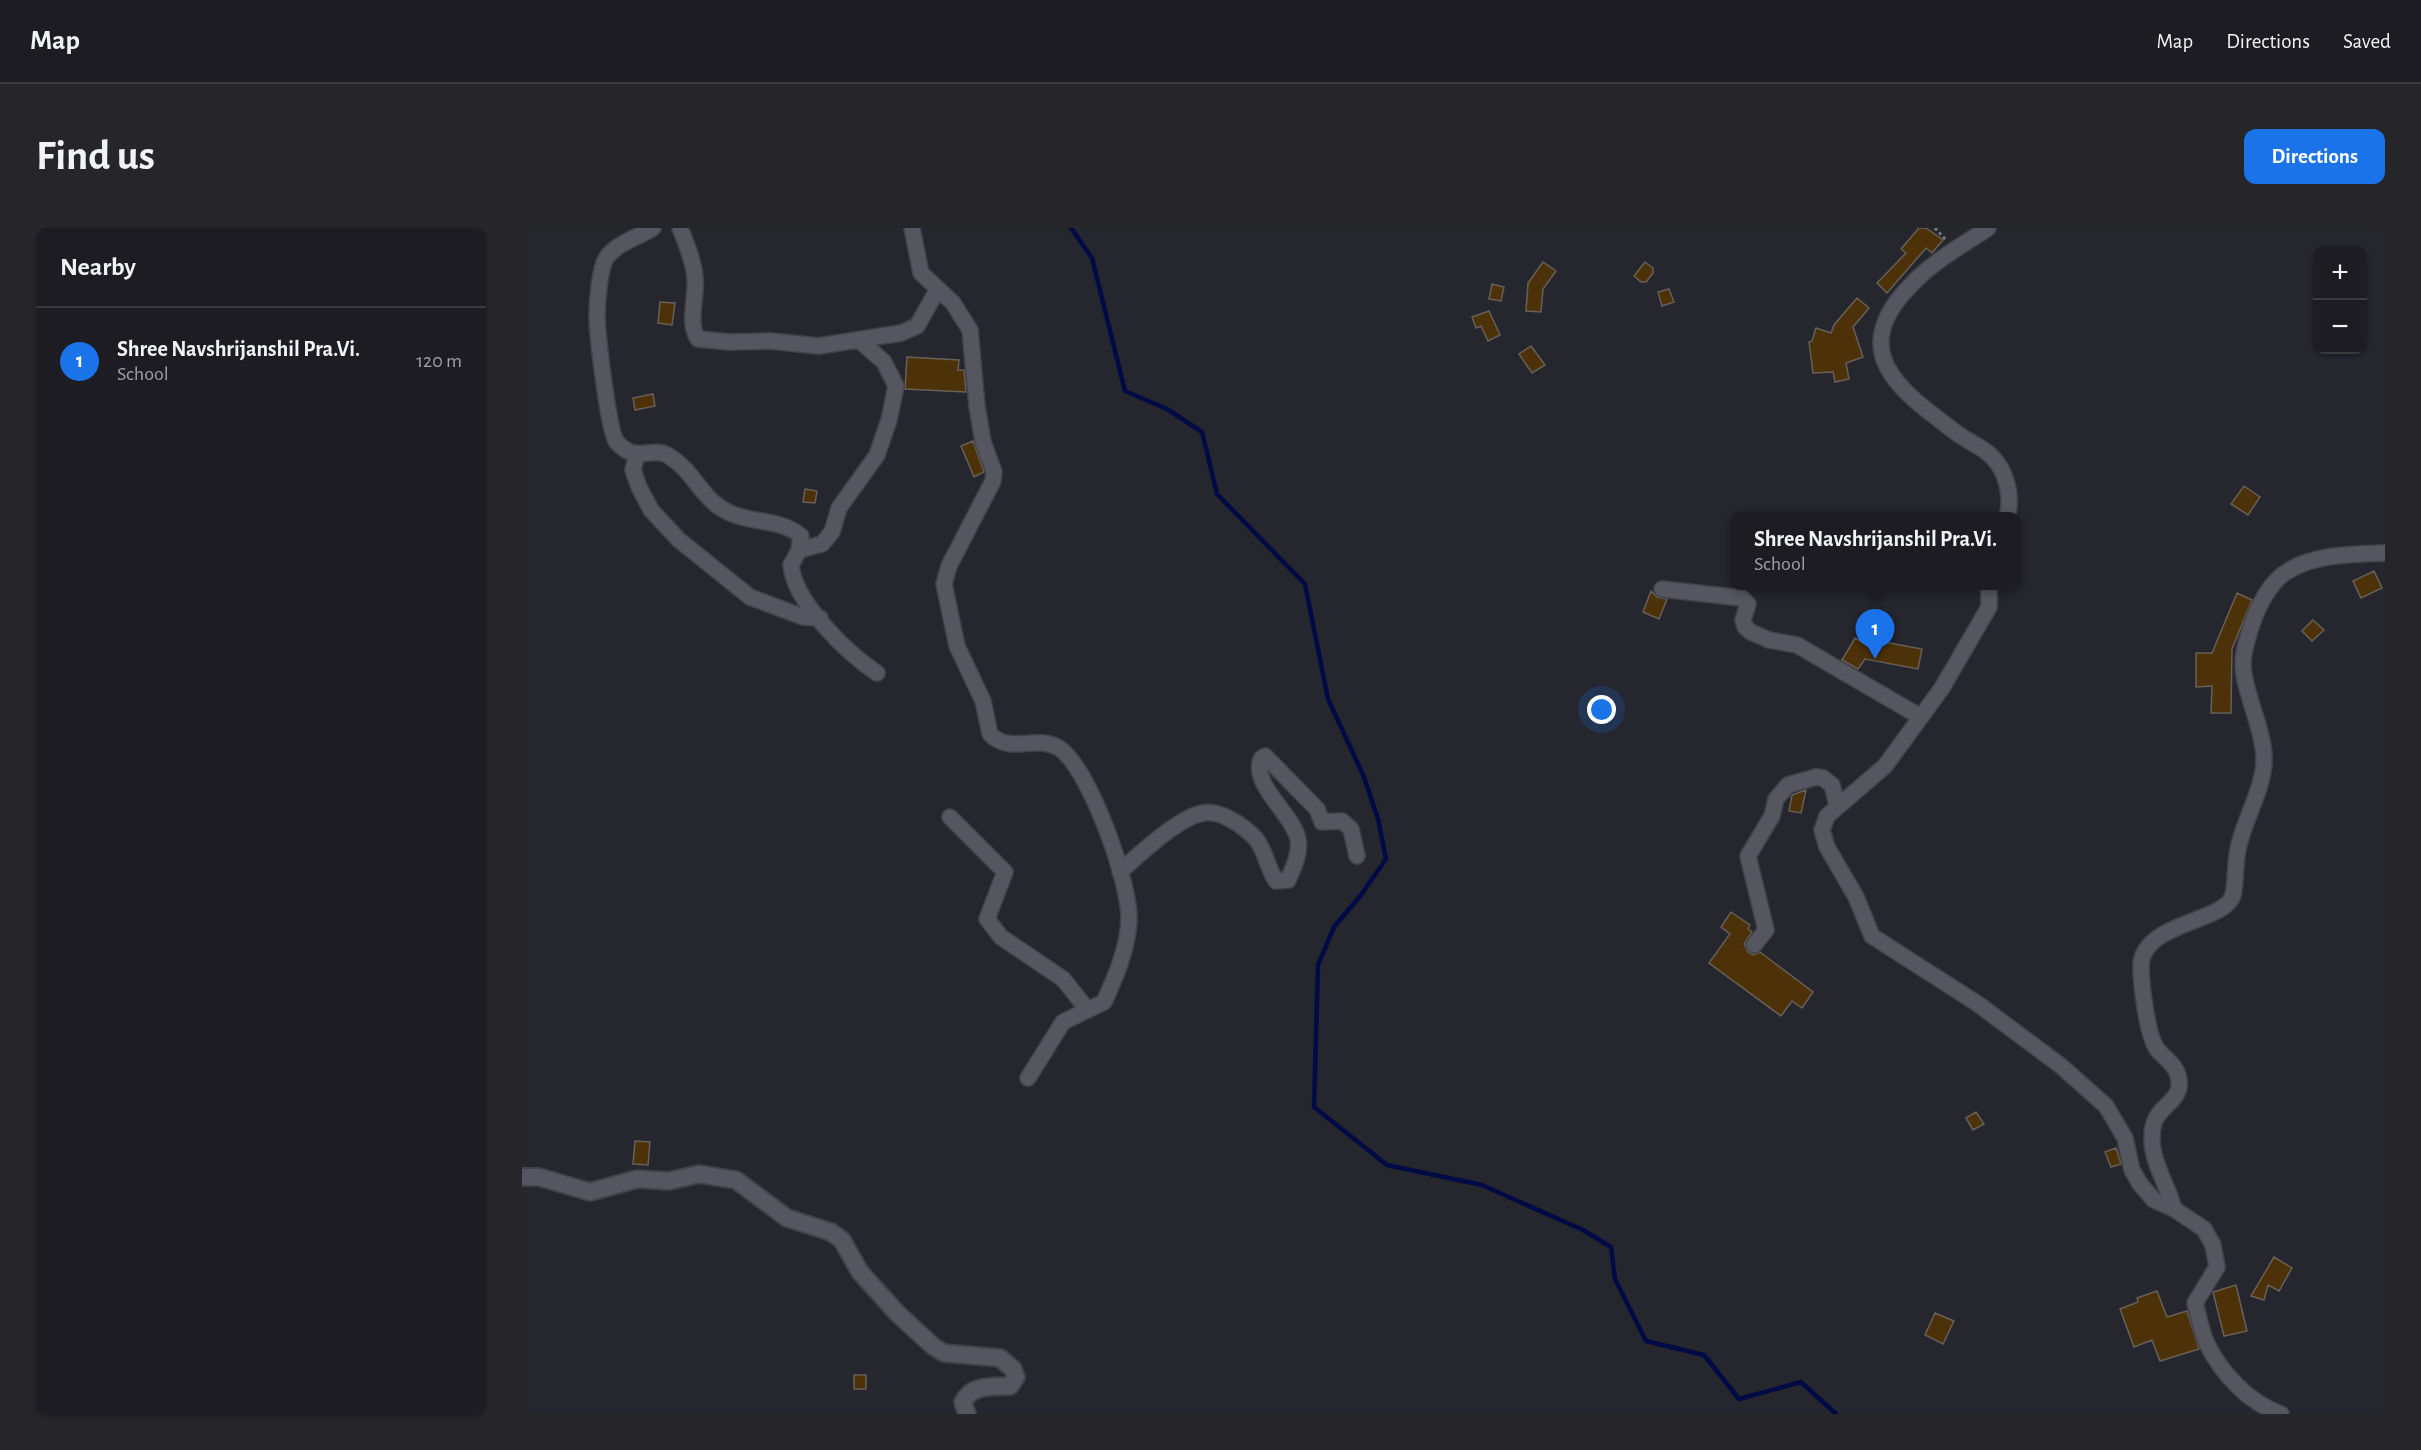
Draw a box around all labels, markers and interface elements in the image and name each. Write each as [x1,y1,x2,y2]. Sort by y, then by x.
text: Map [30,27,80,55]
text: Map [2157,31,2193,52]
text: Directions [2226,31,2310,52]
text: Saved [2343,31,2391,52]
button: Directions [2244,129,2385,184]
text: Find us [36,135,155,177]
map controls [2313,246,2367,354]
button: + [2313,246,2367,300]
text: Nearby [60,254,136,280]
button: − [2313,300,2367,354]
text: Shree Navshrijanshil Pra.Vi. [117,338,360,360]
text: 1 [76,351,83,371]
text: 120 m [416,351,462,371]
text: School [117,364,169,384]
popup [1730,512,2021,590]
text: Shree Navshrijanshil Pra.Vi. [1754,528,1997,550]
text: School [1754,554,1806,574]
pin: 1 [1856,610,1894,659]
your location [1587,695,1616,724]

